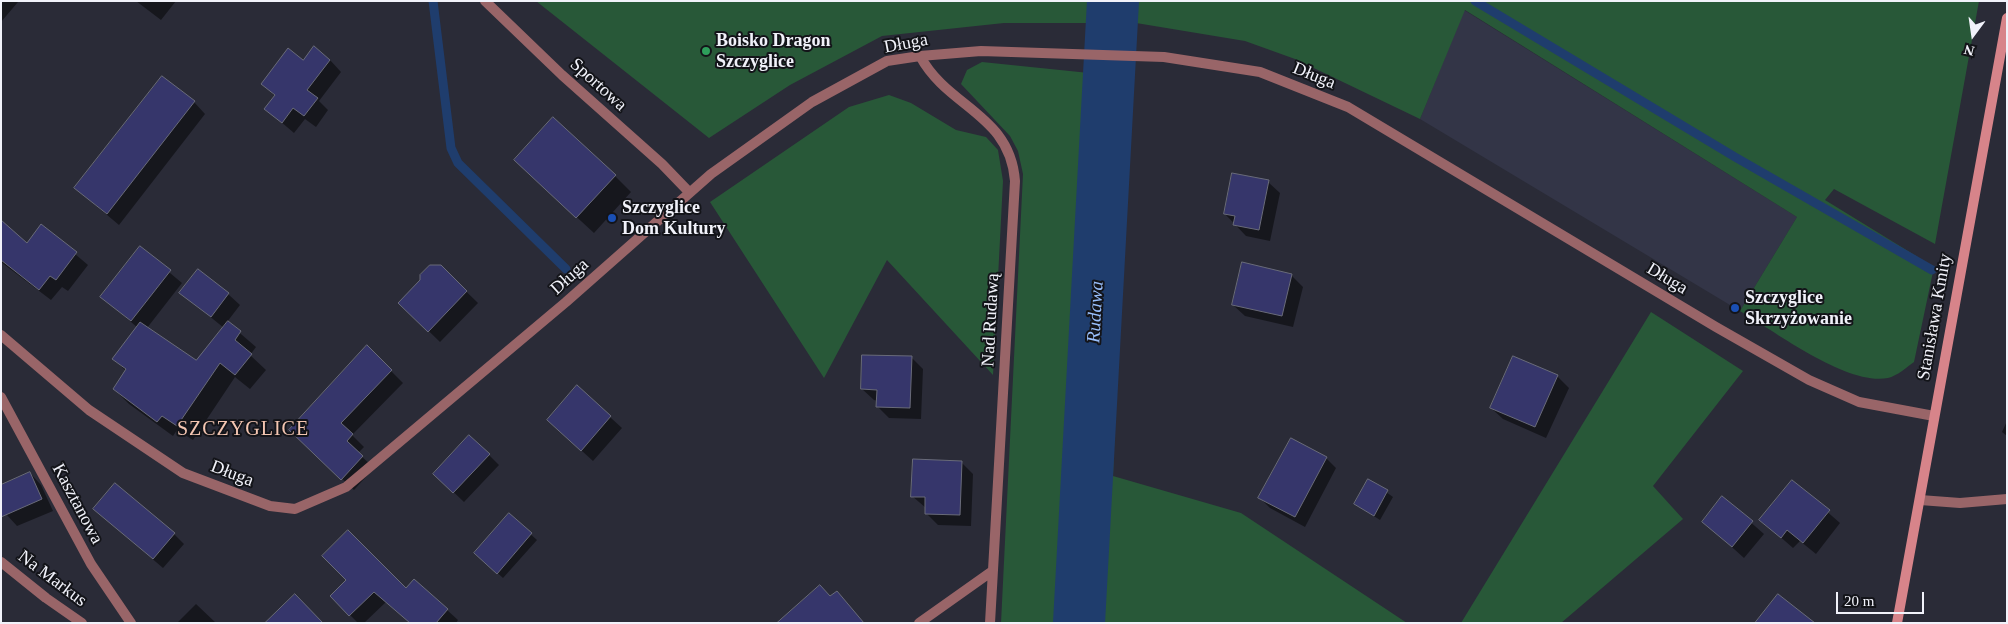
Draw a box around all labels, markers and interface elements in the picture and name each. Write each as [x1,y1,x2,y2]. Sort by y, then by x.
north arrow [1948,10,1998,60]
street label: Długa [882,29,930,59]
place label: Boisko Dragon Szczyglice [716,30,831,72]
text: N [1963,42,1976,59]
marker: Boisko Dragon Szczyglice [700,45,712,57]
street label: Sportowa [565,54,631,116]
street label: Długa [1290,58,1338,94]
place label: Szczyglice Dom Kultury [622,197,726,240]
marker: Szczyglice Dom Kultury [606,212,618,224]
street label: Stanisława Kmity [1913,252,1957,382]
street label: Długa [546,254,594,300]
street label: Długa [1643,258,1691,300]
street label: Nad Rudawą [978,273,1004,367]
water label: Rudawa [1083,280,1109,344]
place label: Szczyglice Skrzyżowanie [1745,287,1852,330]
marker: Szczyglice Skrzyżowanie [1729,302,1741,314]
district label: SZCZYGLICE [176,418,310,442]
street label: Długa [208,456,256,492]
street label: Kasztanowa [47,460,107,548]
street label: Na Markus [13,546,91,612]
scale bar [1838,582,1926,614]
text: 20 m [1844,593,1874,609]

